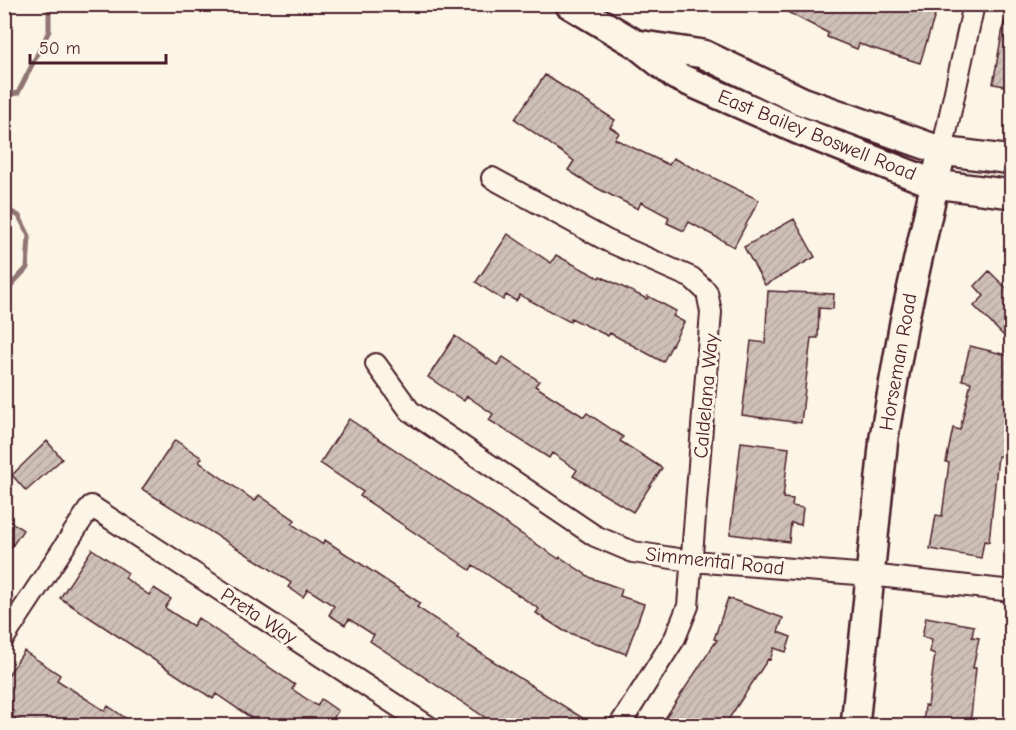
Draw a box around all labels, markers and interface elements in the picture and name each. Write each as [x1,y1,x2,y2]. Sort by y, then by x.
scale bar [30,27,166,65]
text: 50 m [39,38,81,59]
street label: East Bailey Boswell Road [715,85,919,185]
street label: Horseman Road [875,292,921,432]
street label: Caldelana Way [689,332,723,460]
street label: Simmental Road [644,542,786,580]
street label: Preta Way [217,583,301,649]

